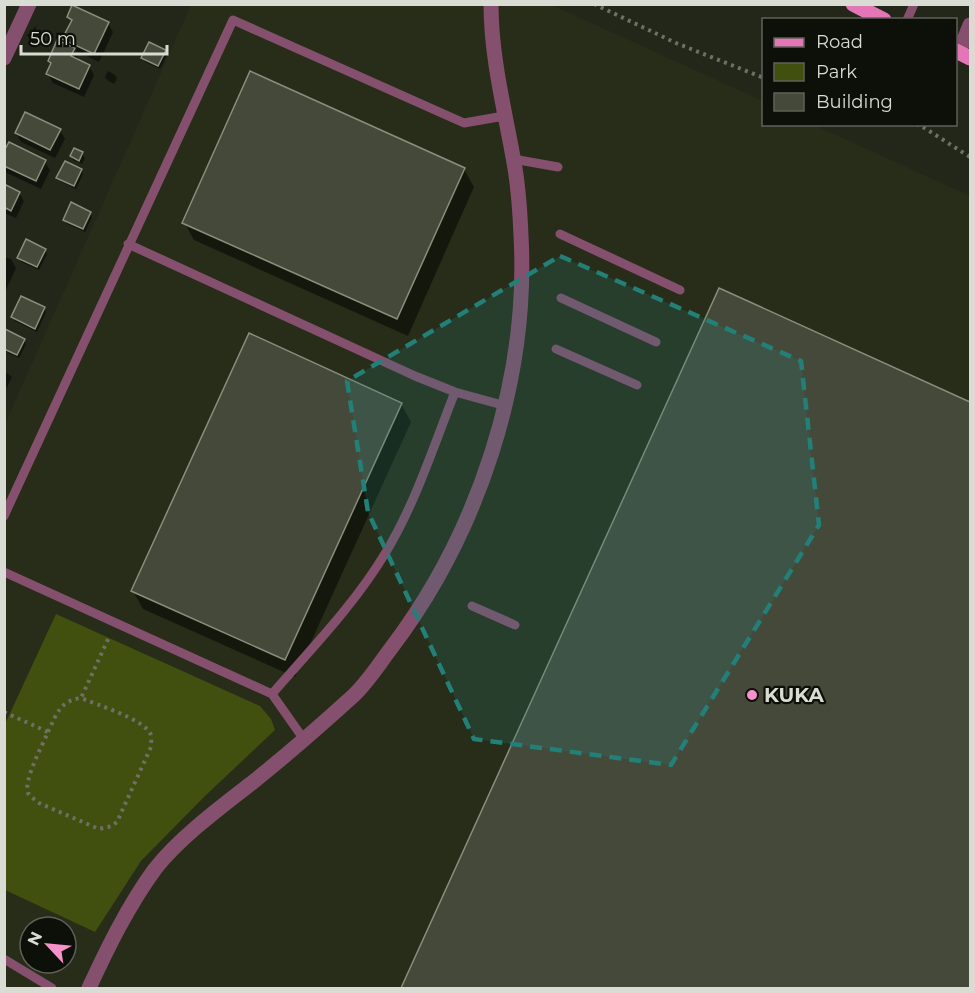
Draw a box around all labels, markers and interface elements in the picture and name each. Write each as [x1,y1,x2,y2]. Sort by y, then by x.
scale bar [21,18,166,56]
legend [762,18,957,126]
text: 50 m [30,28,76,50]
text: Road [816,31,863,53]
text: Park [816,61,857,83]
text: Building [816,91,893,113]
place label: KUKA [764,683,825,707]
marker: KUKA [745,688,759,702]
north arrow [18,915,78,975]
text: N [24,929,46,949]

